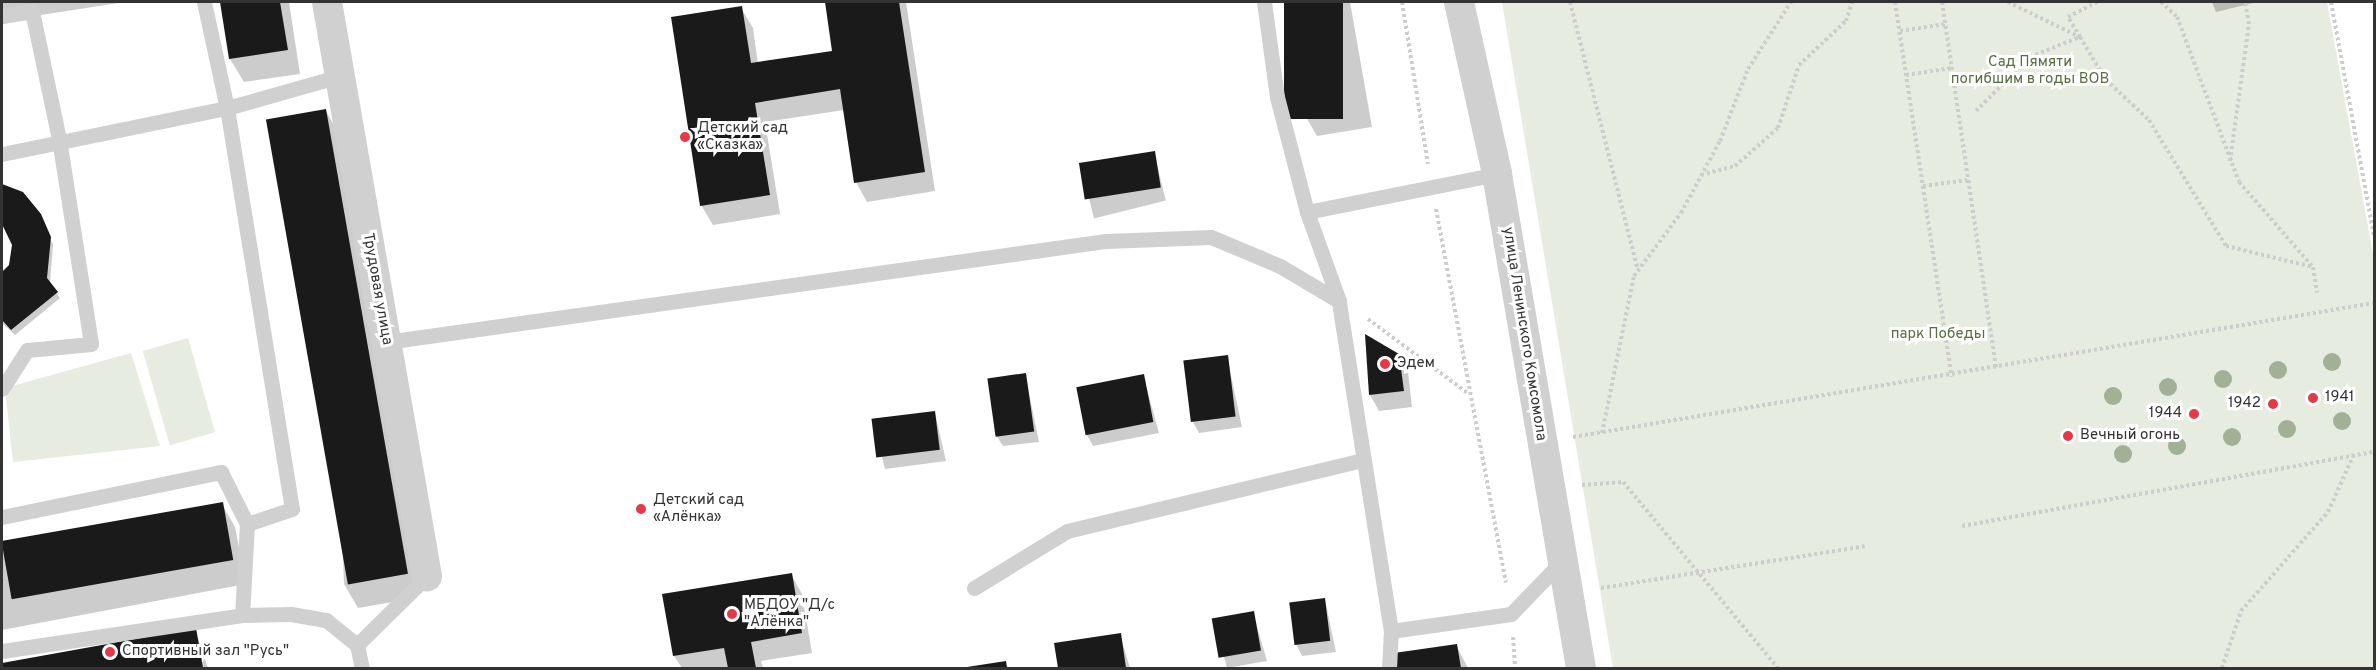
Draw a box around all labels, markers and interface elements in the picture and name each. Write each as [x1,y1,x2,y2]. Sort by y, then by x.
park label: Сад Пямяти погибшим в годы ВОВ [1951,53,2109,88]
place label: Детский сад «Сказка» [697,119,788,154]
marker: Детский сад «Сказка» [678,130,692,144]
street label: улица Ленинского Комсомола [1498,226,1550,442]
street label: Трудовая улица [358,232,396,346]
park label: парк Победы [1891,326,1985,344]
place label: Эдем [1397,355,1435,373]
marker: Эдем [1378,357,1392,371]
place label: 1941 [2325,389,2354,407]
marker: 1941 [2306,391,2320,405]
place label: 1942 [2228,395,2261,413]
marker: 1942 [2266,397,2280,411]
place label: 1944 [2149,405,2182,423]
marker: 1944 [2187,407,2201,421]
place label: Вечный огонь [2080,427,2180,445]
marker: Вечный огонь [2061,429,2075,443]
place label: Детский сад «Алёнка» [653,491,744,526]
marker: Детский сад «Алёнка» [634,502,648,516]
place label: МБДОУ "Д/с "Алёнка" [744,596,836,631]
marker: МБДОУ "Д/с "Алёнка" [725,607,739,621]
place label: Спортивный зал "Русь" [122,643,289,661]
marker: Спортивный зал "Русь" [103,645,117,659]

